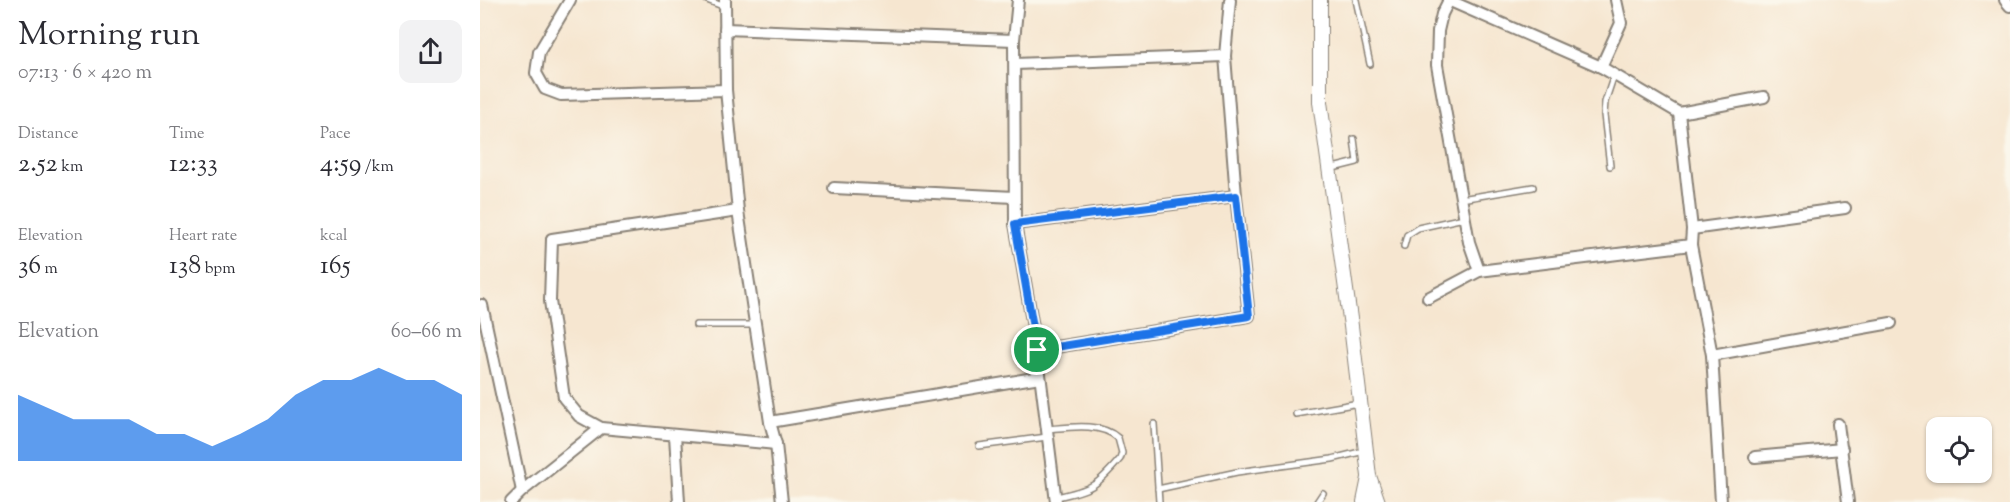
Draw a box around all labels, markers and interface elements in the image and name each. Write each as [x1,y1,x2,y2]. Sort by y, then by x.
text: Morning run [18,12,200,60]
button: share [399,20,462,83]
text: 07:13 · 6 × 420 m [18,59,152,88]
text: Distance [18,123,78,146]
text: Time [169,123,205,146]
text: Pace [320,123,351,146]
text: 2.52 [18,146,58,183]
text: 12:33 [169,146,218,183]
text: 4:59 [320,146,361,183]
text: km [58,156,83,179]
text: /km [361,156,394,179]
text: Elevation [18,225,83,248]
text: Heart rate [169,225,237,248]
text: kcal [320,225,348,248]
text: 36 [18,248,41,285]
text: 138 [169,248,201,285]
text: 165 [320,248,351,285]
text: m [41,258,58,281]
text: bpm [201,258,235,281]
text: Elevation [18,318,99,347]
text: 60–66 m [391,318,462,347]
pin [1011,324,1062,375]
icon: arrive [1020,333,1053,366]
map controls [1926,417,1992,483]
button: locate [1926,417,1992,483]

